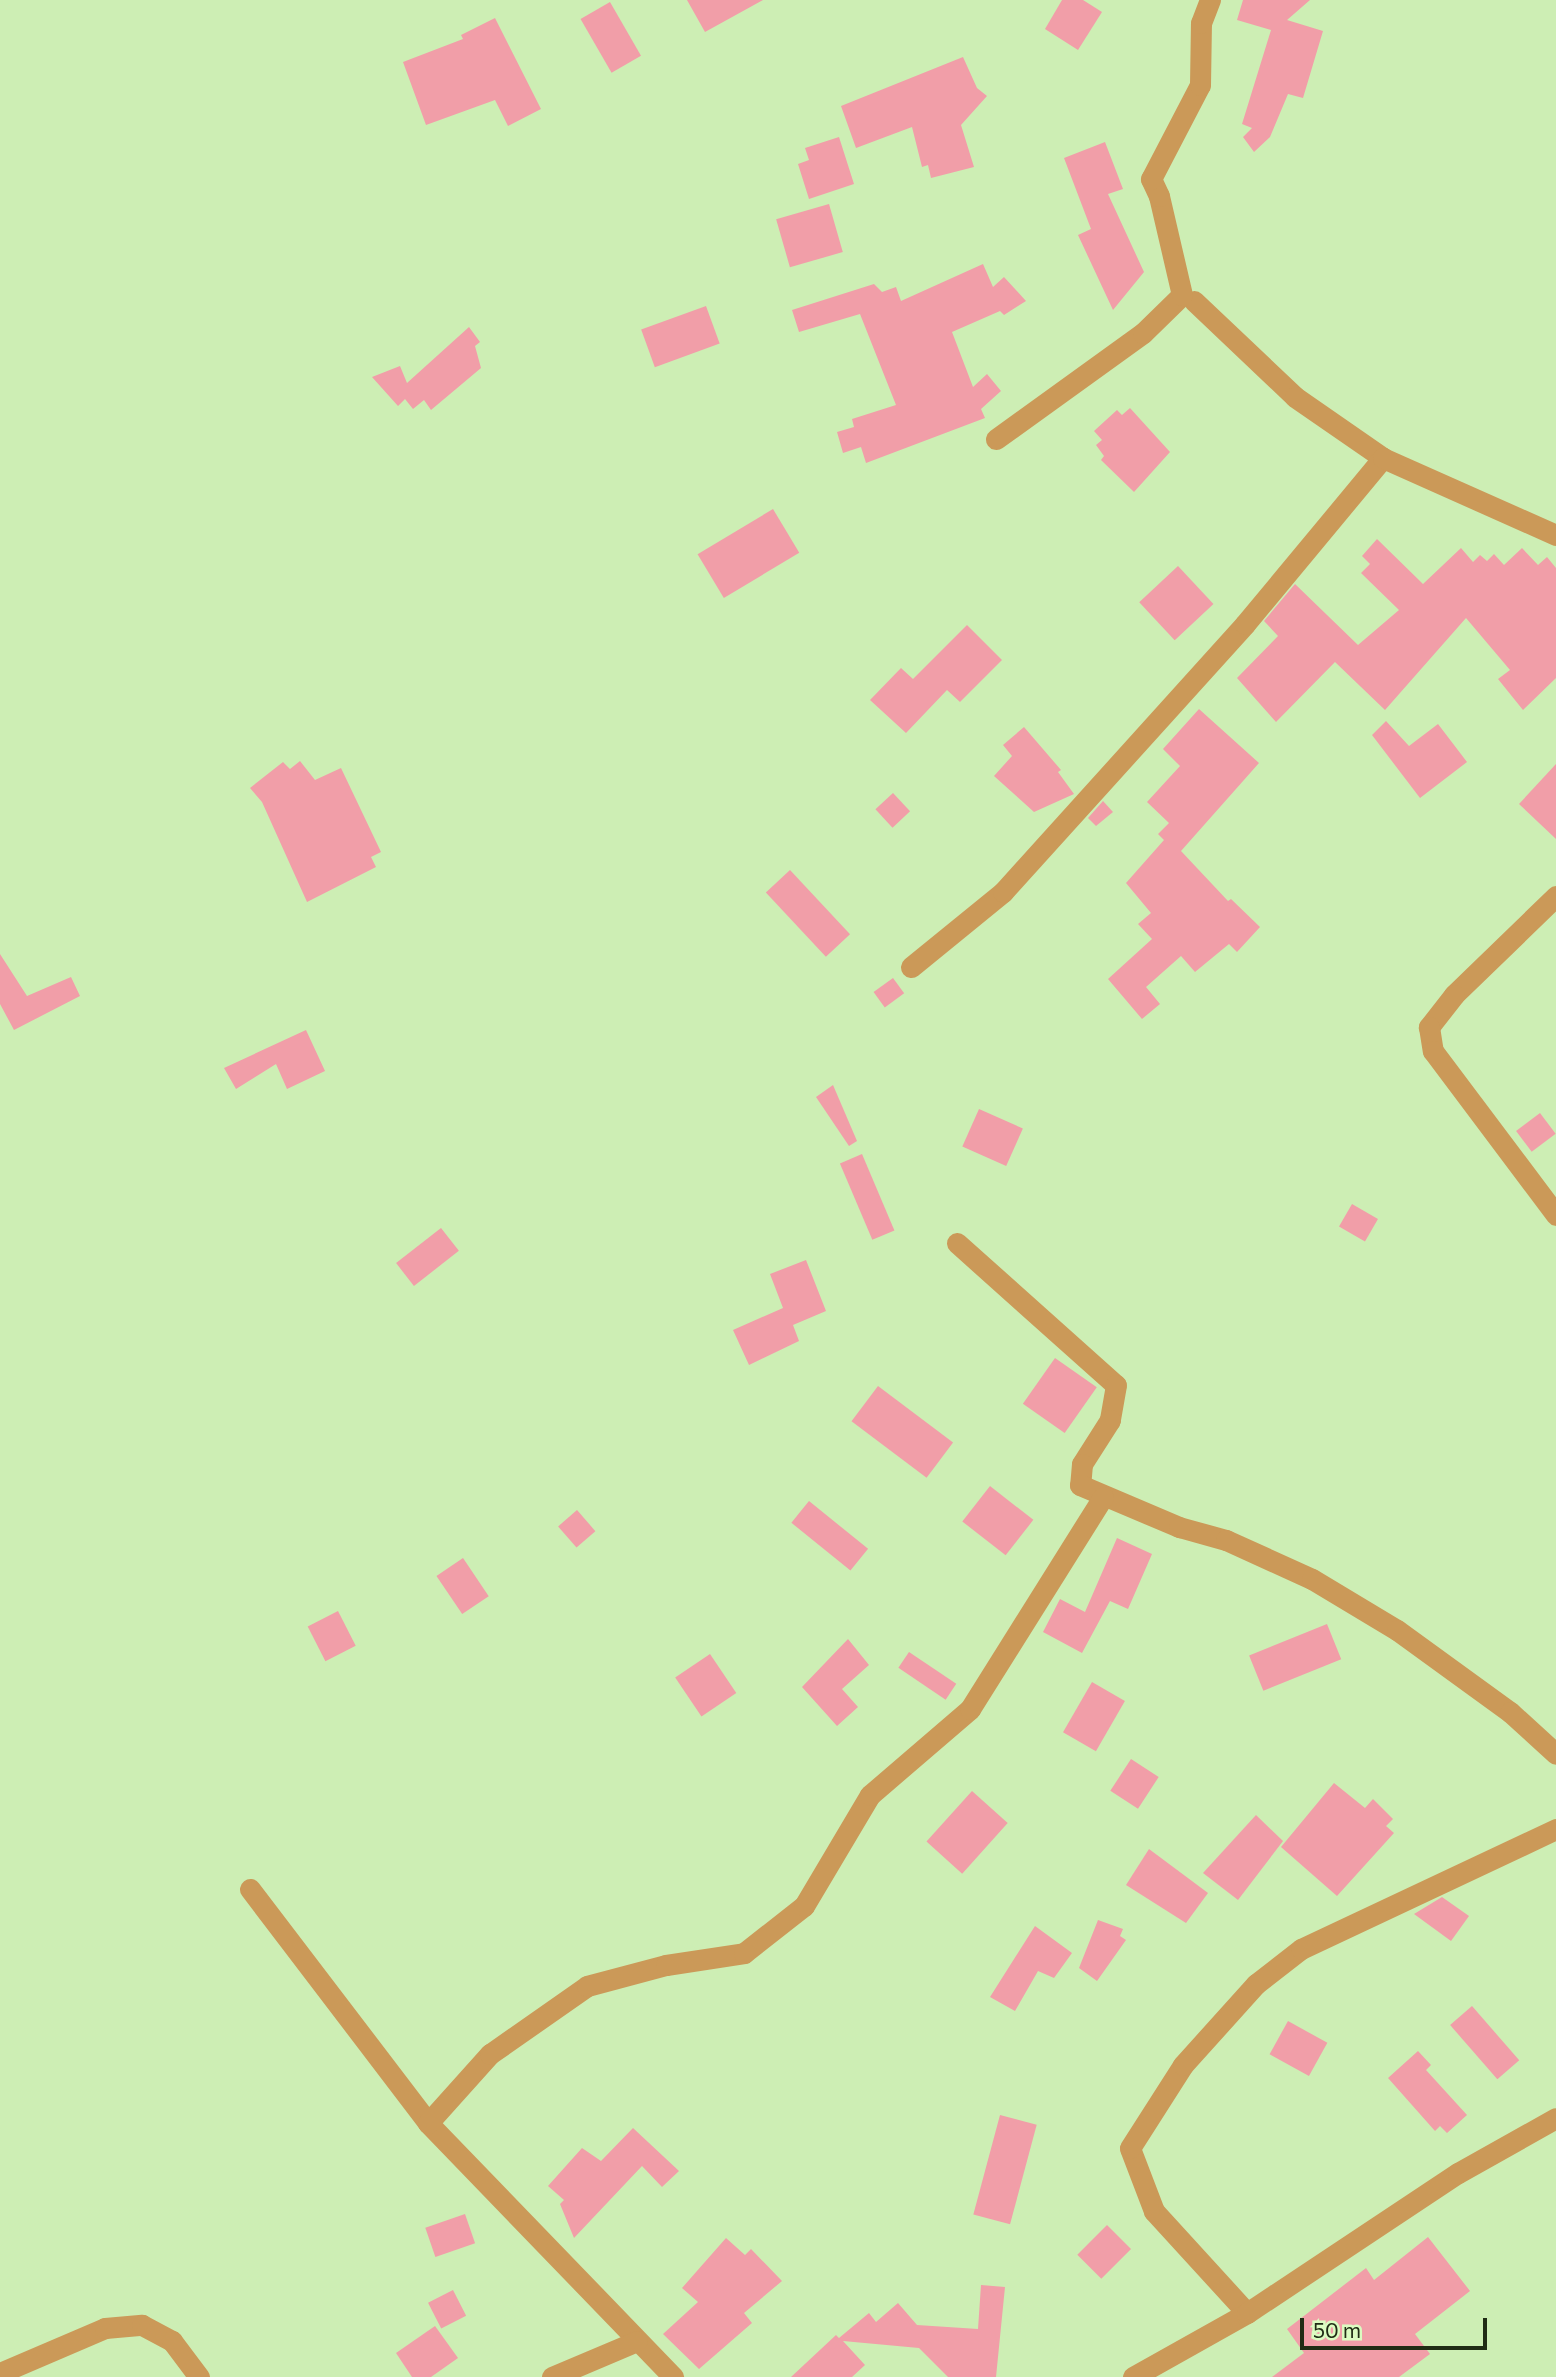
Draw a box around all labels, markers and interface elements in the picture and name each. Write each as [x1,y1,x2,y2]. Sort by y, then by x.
scale bar [1304,2304,1491,2348]
text: 50 m [1313,2317,1361,2342]

